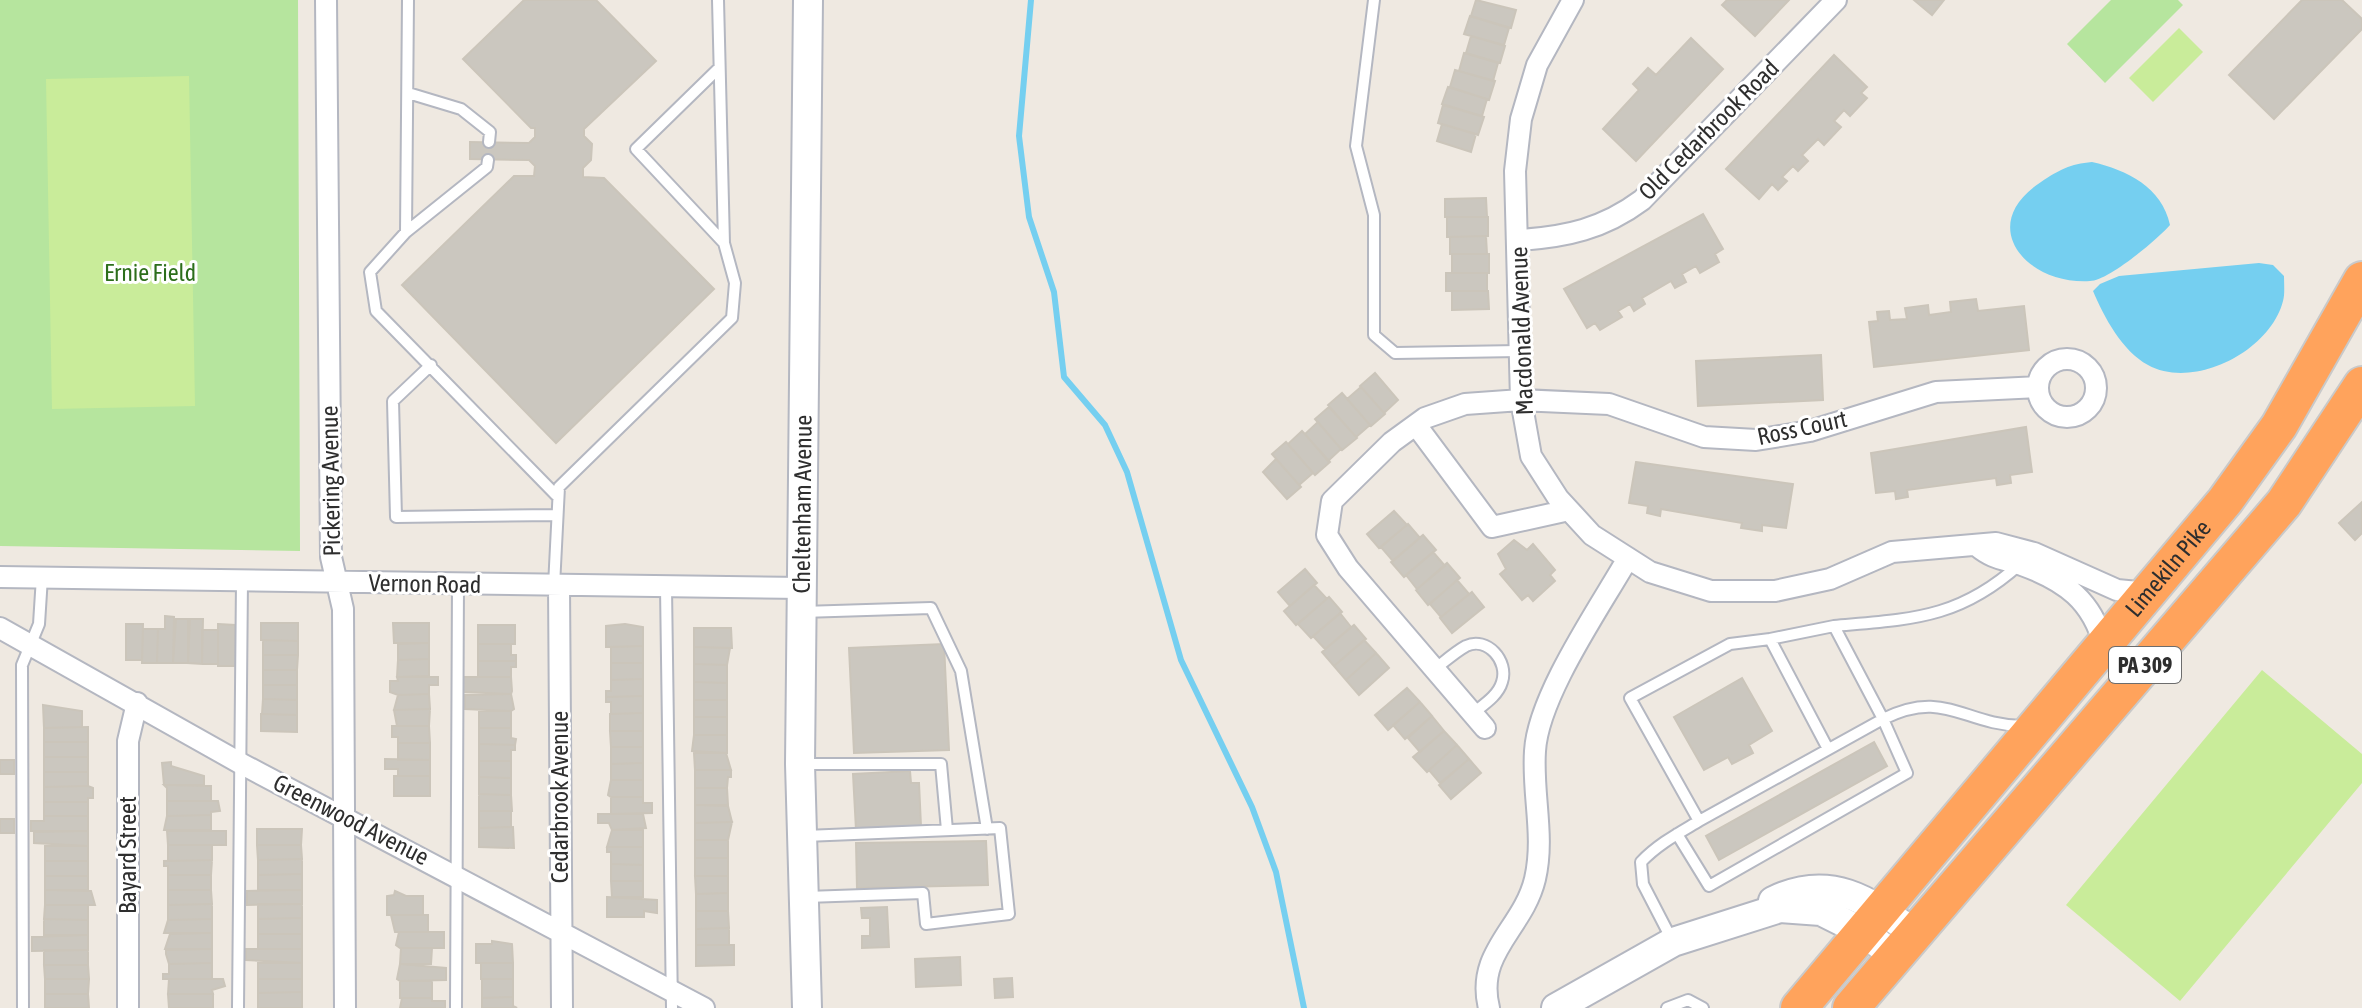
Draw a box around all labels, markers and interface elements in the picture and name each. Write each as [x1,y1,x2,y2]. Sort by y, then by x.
street label: Old Cedarbrook Road [1633,54,1784,205]
street label: Macdonald Avenue [1505,246,1538,416]
park label: Ernie Field [104,259,196,286]
street label: Pickering Avenue [316,405,345,557]
street label: Ross Court [1755,405,1849,450]
street label: Cheltenham Avenue [788,415,817,594]
street label: Limekiln Pike [2120,515,2216,622]
street label: Vernon Road [368,569,482,598]
road number: PA 309 [2109,647,2181,683]
street label: Cedarbrook Avenue [546,711,573,883]
street label: Greenwood Avenue [269,769,433,870]
street label: Bayard Street [114,796,141,914]

